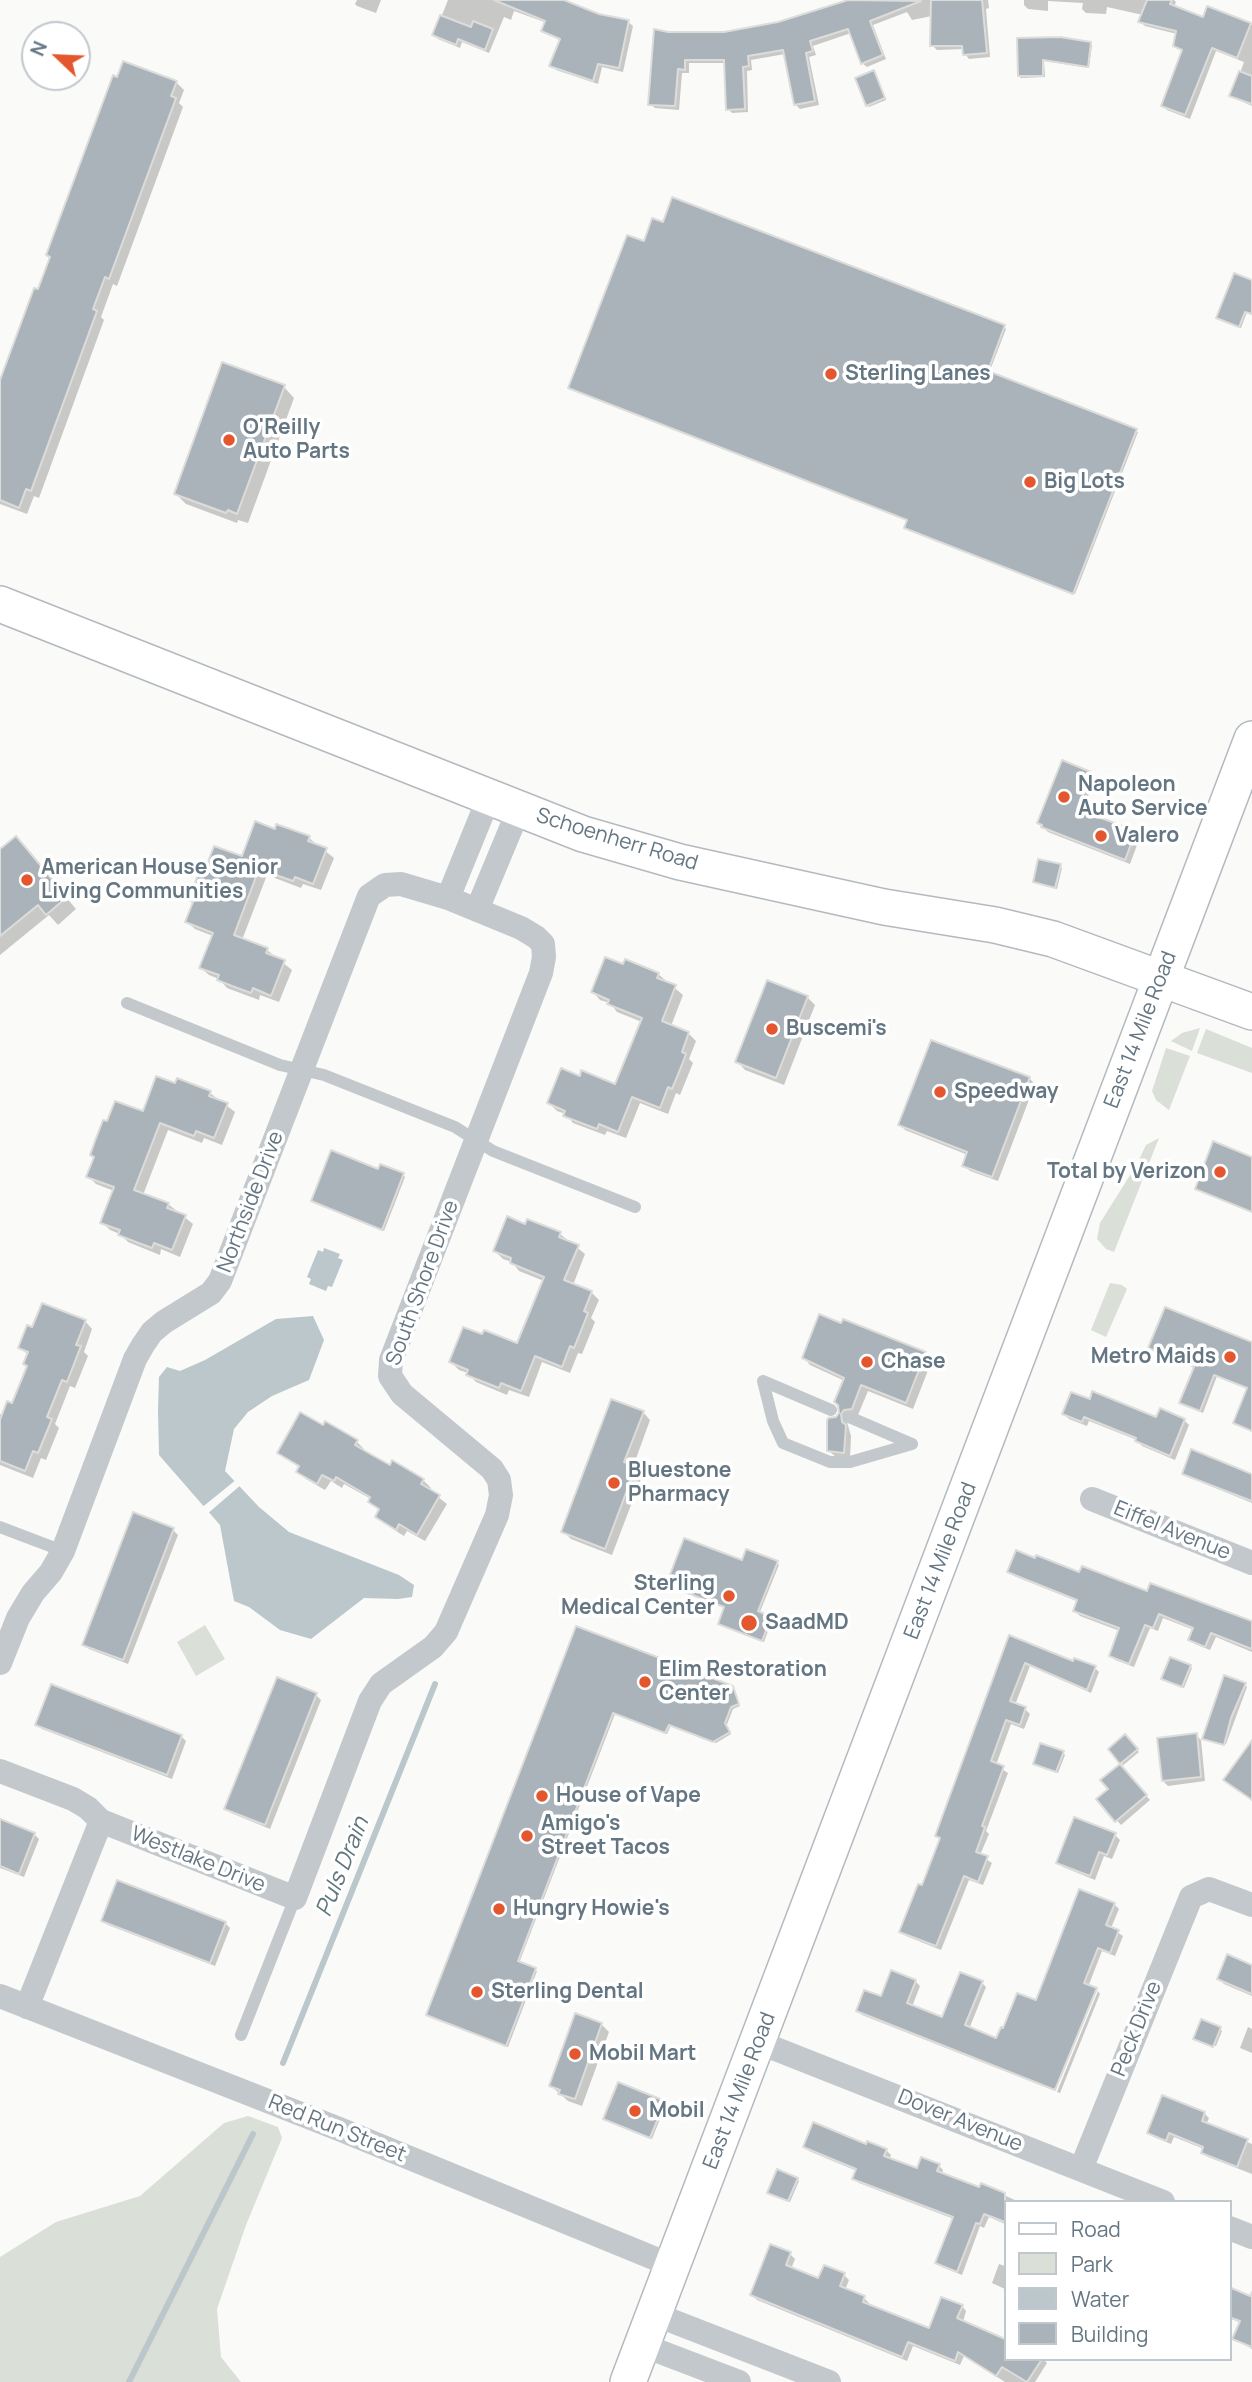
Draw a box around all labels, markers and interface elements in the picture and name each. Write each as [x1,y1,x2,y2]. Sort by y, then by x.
north arrow [21,21,91,91]
text: N [24,37,53,60]
place label: Sterling Lanes [845,361,991,387]
marker: Sterling Lanes [823,366,839,382]
place label: O'Reilly Auto Parts [243,415,350,465]
marker: O'Reilly Auto Parts [221,432,237,448]
place label: Big Lots [1044,469,1125,495]
marker: Big Lots [1022,474,1038,490]
place label: Napoleon Auto Service [1078,772,1208,822]
marker: Napoleon Auto Service [1056,789,1072,805]
street label: Schoenherr Road [533,803,701,877]
place label: Valero [1115,823,1179,849]
marker: Valero [1093,828,1109,844]
place label: American House Senior Living Communities [41,855,278,905]
marker: American House Senior Living Communities [19,872,35,888]
street label: East 14 Mile Road [1100,948,1182,1112]
place label: Buscemi's [786,1016,887,1042]
marker: Buscemi's [764,1021,780,1037]
place label: Speedway [954,1079,1058,1105]
marker: Speedway [932,1084,948,1100]
street label: Northside Drive [213,1128,289,1276]
place label: Total by Verizon [1047,1159,1206,1185]
marker: Total by Verizon [1212,1164,1228,1180]
street label: South Shore Drive [381,1197,465,1369]
place label: Metro Maids [1091,1344,1216,1370]
place label: Chase [881,1349,946,1375]
marker: Metro Maids [1222,1349,1238,1365]
marker: Chase [859,1354,875,1370]
place label: Bluestone Pharmacy [628,1458,731,1508]
marker: Bluestone Pharmacy [606,1475,622,1491]
street label: East 14 Mile Road [900,1479,982,1643]
street label: Eiffel Avenue [1110,1496,1234,1566]
place label: Sterling Medical Center [561,1571,715,1621]
marker: Sterling Medical Center [721,1588,737,1604]
place label: SaadMD [765,1610,849,1636]
marker: SaadMD [739,1613,759,1633]
place label: Elim Restoration Center [659,1657,827,1707]
marker: Elim Restoration Center [637,1674,653,1690]
place label: House of Vape [556,1783,701,1809]
marker: House of Vape [534,1788,550,1804]
place label: Amigo's Street Tacos [541,1811,670,1861]
water label: Puls Drain [311,1813,375,1921]
street label: Westlake Drive [127,1822,269,1898]
marker: Amigo's Street Tacos [519,1828,535,1844]
place label: Hungry Howie's [513,1896,670,1922]
marker: Hungry Howie's [491,1901,507,1917]
street label: Peck Drive [1107,1978,1167,2080]
place label: Sterling Dental [491,1979,644,2005]
marker: Sterling Dental [469,1984,485,2000]
street label: East 14 Mile Road [699,2009,781,2173]
place label: Mobil Mart [589,2041,696,2067]
marker: Mobil Mart [567,2046,583,2062]
street label: Dover Avenue [894,2085,1026,2157]
street label: Red Run Street [264,2090,410,2168]
place label: Mobil [649,2098,705,2124]
marker: Mobil [627,2103,643,2119]
legend [1004,2200,1231,2361]
text: Road [1071,2215,1121,2243]
text: Park [1071,2250,1113,2278]
text: Water [1071,2285,1129,2313]
text: Building [1071,2320,1148,2348]

